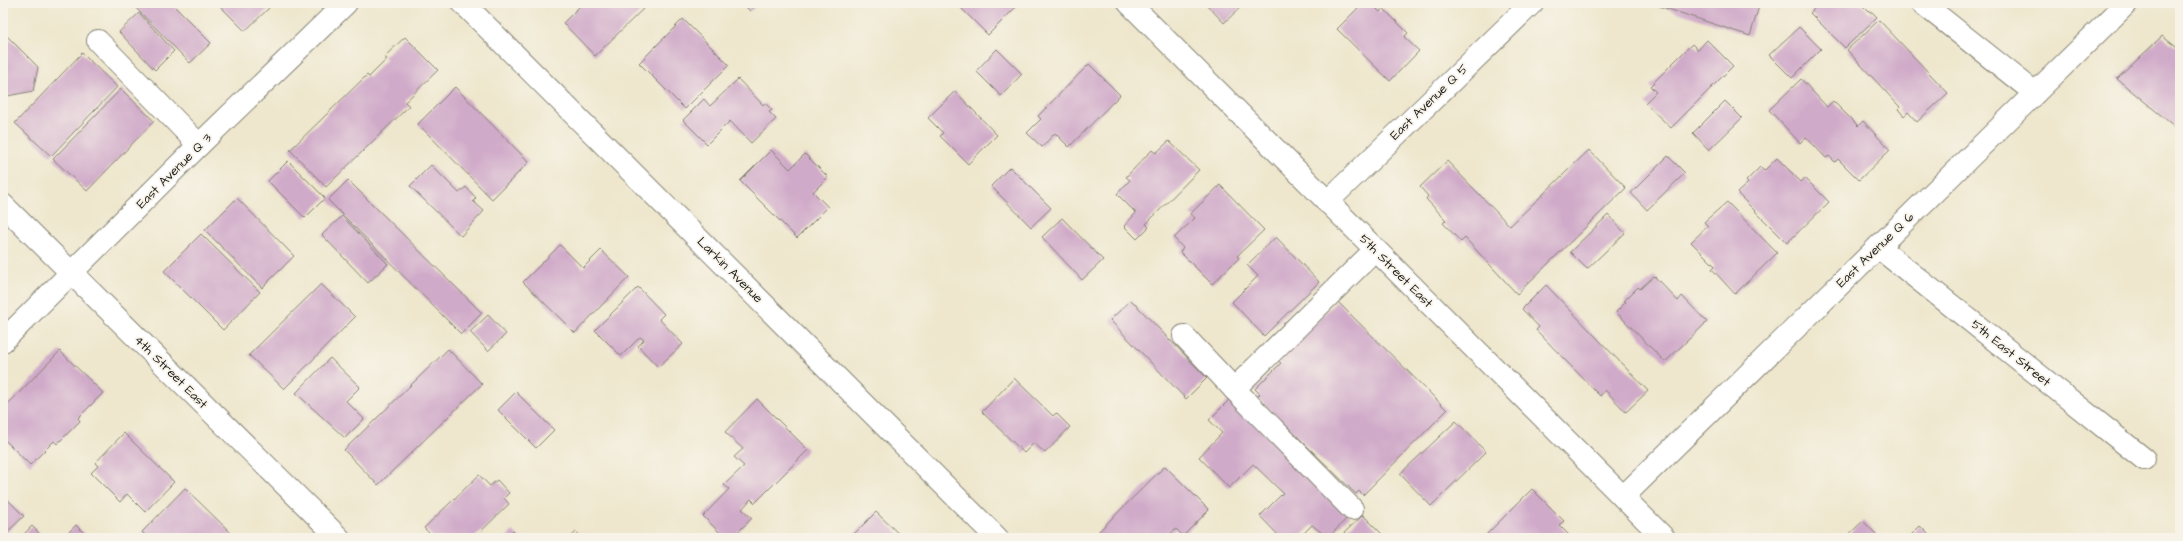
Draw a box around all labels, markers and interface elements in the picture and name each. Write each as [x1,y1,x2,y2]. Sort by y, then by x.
street label: East Avenue Q 5 [1386,60,1472,144]
street label: East Avenue Q 3 [132,129,216,213]
street label: East Avenue Q 6 [1832,208,1918,292]
street label: 5th Street East [1355,230,1437,312]
street label: Larkin Avenue [693,233,767,307]
street label: 5th East Street [1967,315,2055,391]
street label: 4th Street East [130,331,212,413]

